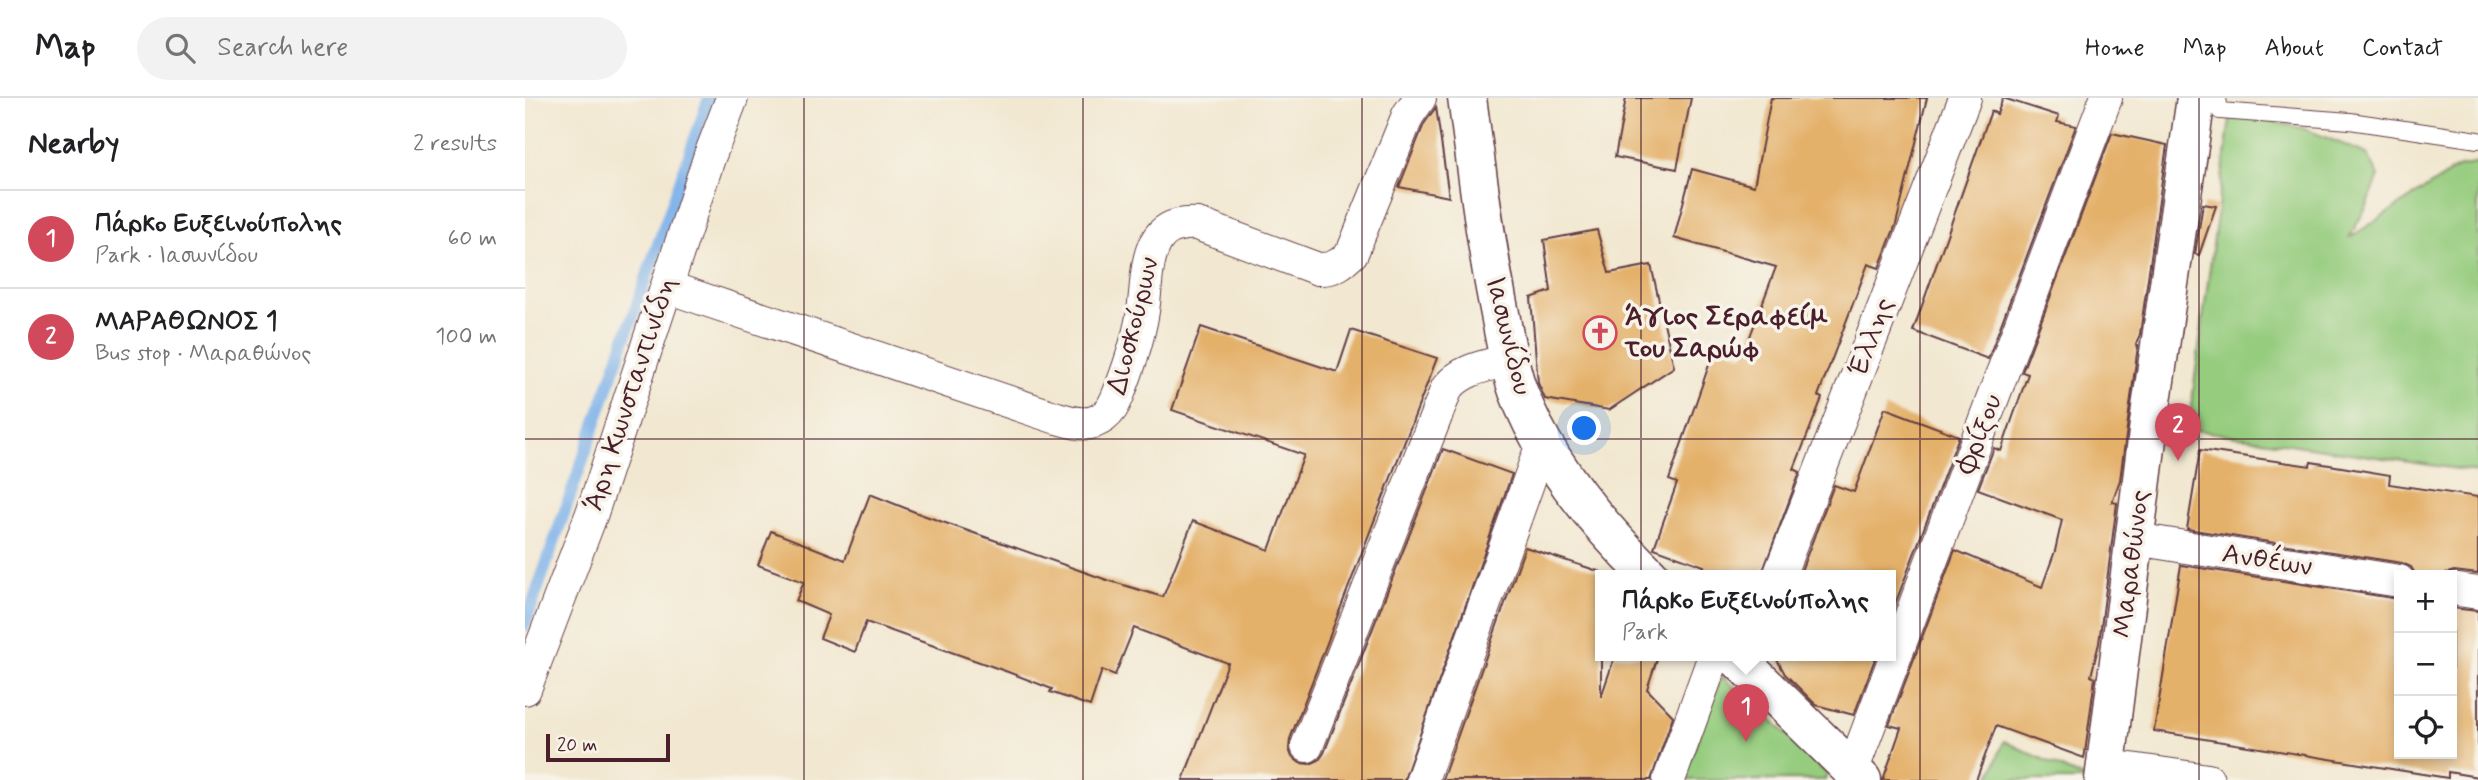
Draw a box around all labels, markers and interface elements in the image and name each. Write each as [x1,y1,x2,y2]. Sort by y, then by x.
search box [137,17,627,80]
text: Map [35,26,95,70]
icon: search [161,29,199,67]
text: Search here [217,31,348,65]
text: Home [2085,33,2145,64]
text: Map [2183,33,2227,64]
text: About [2265,33,2324,64]
text: Contact [2362,33,2443,64]
text: Nearby [28,124,119,163]
text: 2 results [413,129,497,159]
text: Πάρκο Ευξεινούπολης [95,207,342,241]
text: 1 [46,224,56,254]
text: 60 m [448,224,497,254]
text: Park · Ιασωνίδου [95,241,258,271]
street label: Διοσκούρων [1099,253,1169,399]
street label: Άρη Κωνσταντινίδη [576,272,686,516]
street label: Ιασωνίδου [1475,273,1541,399]
street label: Έλλης [1840,293,1904,381]
place label: Άγιος Σεραφείμ του Σαρώφ [1624,299,1828,368]
text: ΜΑΡΑΘΩΝΟΣ 1 [95,305,278,339]
church icon: Άγιος Σεραφείμ του Σαρώφ [1581,314,1619,352]
text: 2 [45,322,57,352]
text: 100 m [435,322,497,352]
text: Bus stop · Μαραθώνος [95,339,311,369]
street label: Φρίξου [1948,389,2012,480]
pin: 2 [2155,403,2201,461]
your location [1567,411,1601,445]
street label: Μαραθώνος [2105,488,2159,640]
street label: Ανθέων [2219,536,2315,586]
popup [1595,570,1896,661]
map controls [2394,570,2457,759]
button: + [2394,570,2457,633]
text: Πάρκο Ευξεινούπολης [1622,584,1869,618]
text: Park [1622,618,1668,648]
button: − [2394,633,2457,696]
pin: 1 [1723,684,1769,742]
button: locate [2394,696,2457,759]
scale bar [546,731,670,763]
text: 20 m [557,733,597,758]

